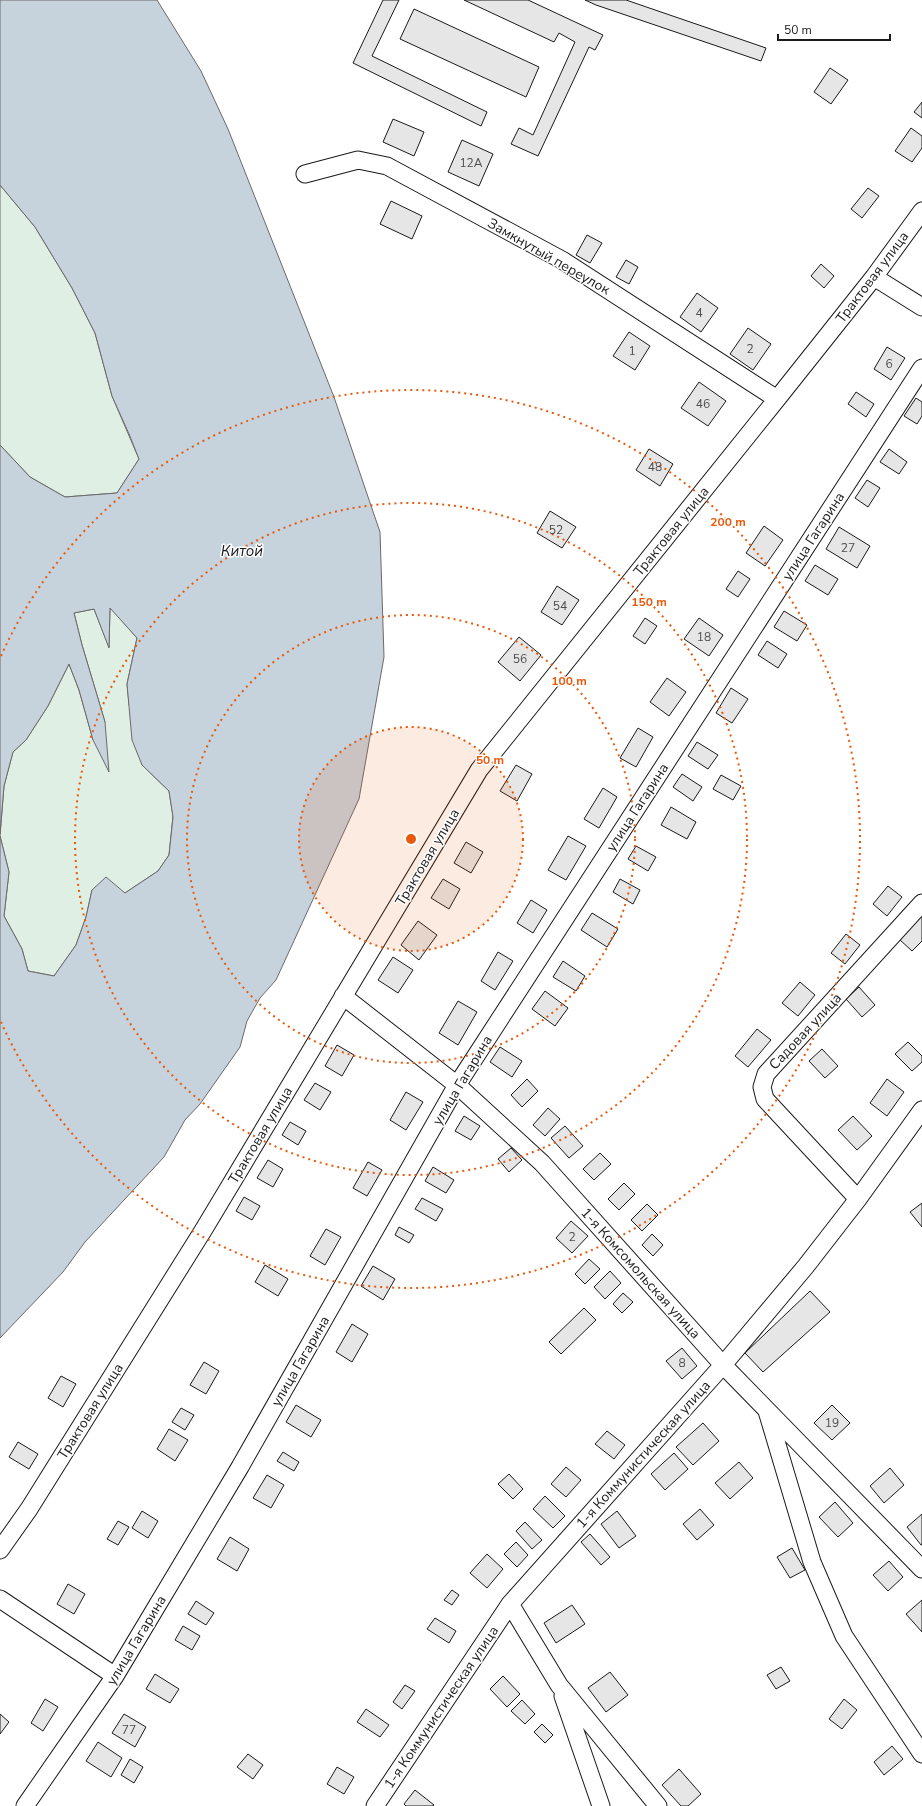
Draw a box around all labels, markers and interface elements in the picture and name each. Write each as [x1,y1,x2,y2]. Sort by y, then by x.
scale bar [778,16,890,42]
text: 50 m [784,22,812,38]
house number: 12А [459,155,483,171]
street label: Замкнутый переулок [484,214,614,300]
street label: Трактовая улица [832,228,913,327]
house number: 4 [695,305,703,321]
house number: 2 [746,341,754,357]
house number: 1 [628,343,636,359]
house number: 6 [885,356,893,372]
house number: 46 [696,396,710,412]
house number: 48 [648,459,662,475]
street label: Трактовая улица [629,483,713,580]
street label: улица Гагарина [778,488,849,584]
text: 200 m [710,514,746,530]
house number: 52 [549,522,563,538]
house number: 27 [841,540,855,556]
water label: Китой [221,541,263,561]
text: 150 m [631,594,667,610]
house number: 54 [553,598,567,614]
house number: 18 [697,629,711,645]
house number: 56 [513,651,527,667]
text: 100 m [551,673,587,689]
text: 50 m [476,752,504,768]
street label: улица Гагарина [602,759,673,855]
street label: Трактовая улица [391,805,464,909]
centre of rings [404,832,418,846]
street label: Садовая улица [765,989,846,1074]
street label: улица Гагарина [428,1032,497,1129]
street label: Трактовая улица [224,1083,297,1187]
street label: 1-я Комсомольская улица [577,1204,705,1343]
house number: 2 [568,1229,576,1245]
street label: улица Гагарина [267,1312,334,1410]
house number: 8 [678,1355,686,1371]
street label: Трактовая улица [53,1360,128,1463]
street label: 1-я Коммунистическая улица [572,1376,715,1532]
house number: 19 [825,1415,839,1431]
street label: улица Гагарина [102,1592,171,1689]
street label: 1-я Коммунистическая улица [380,1622,503,1792]
house number: 77 [122,1722,136,1738]

